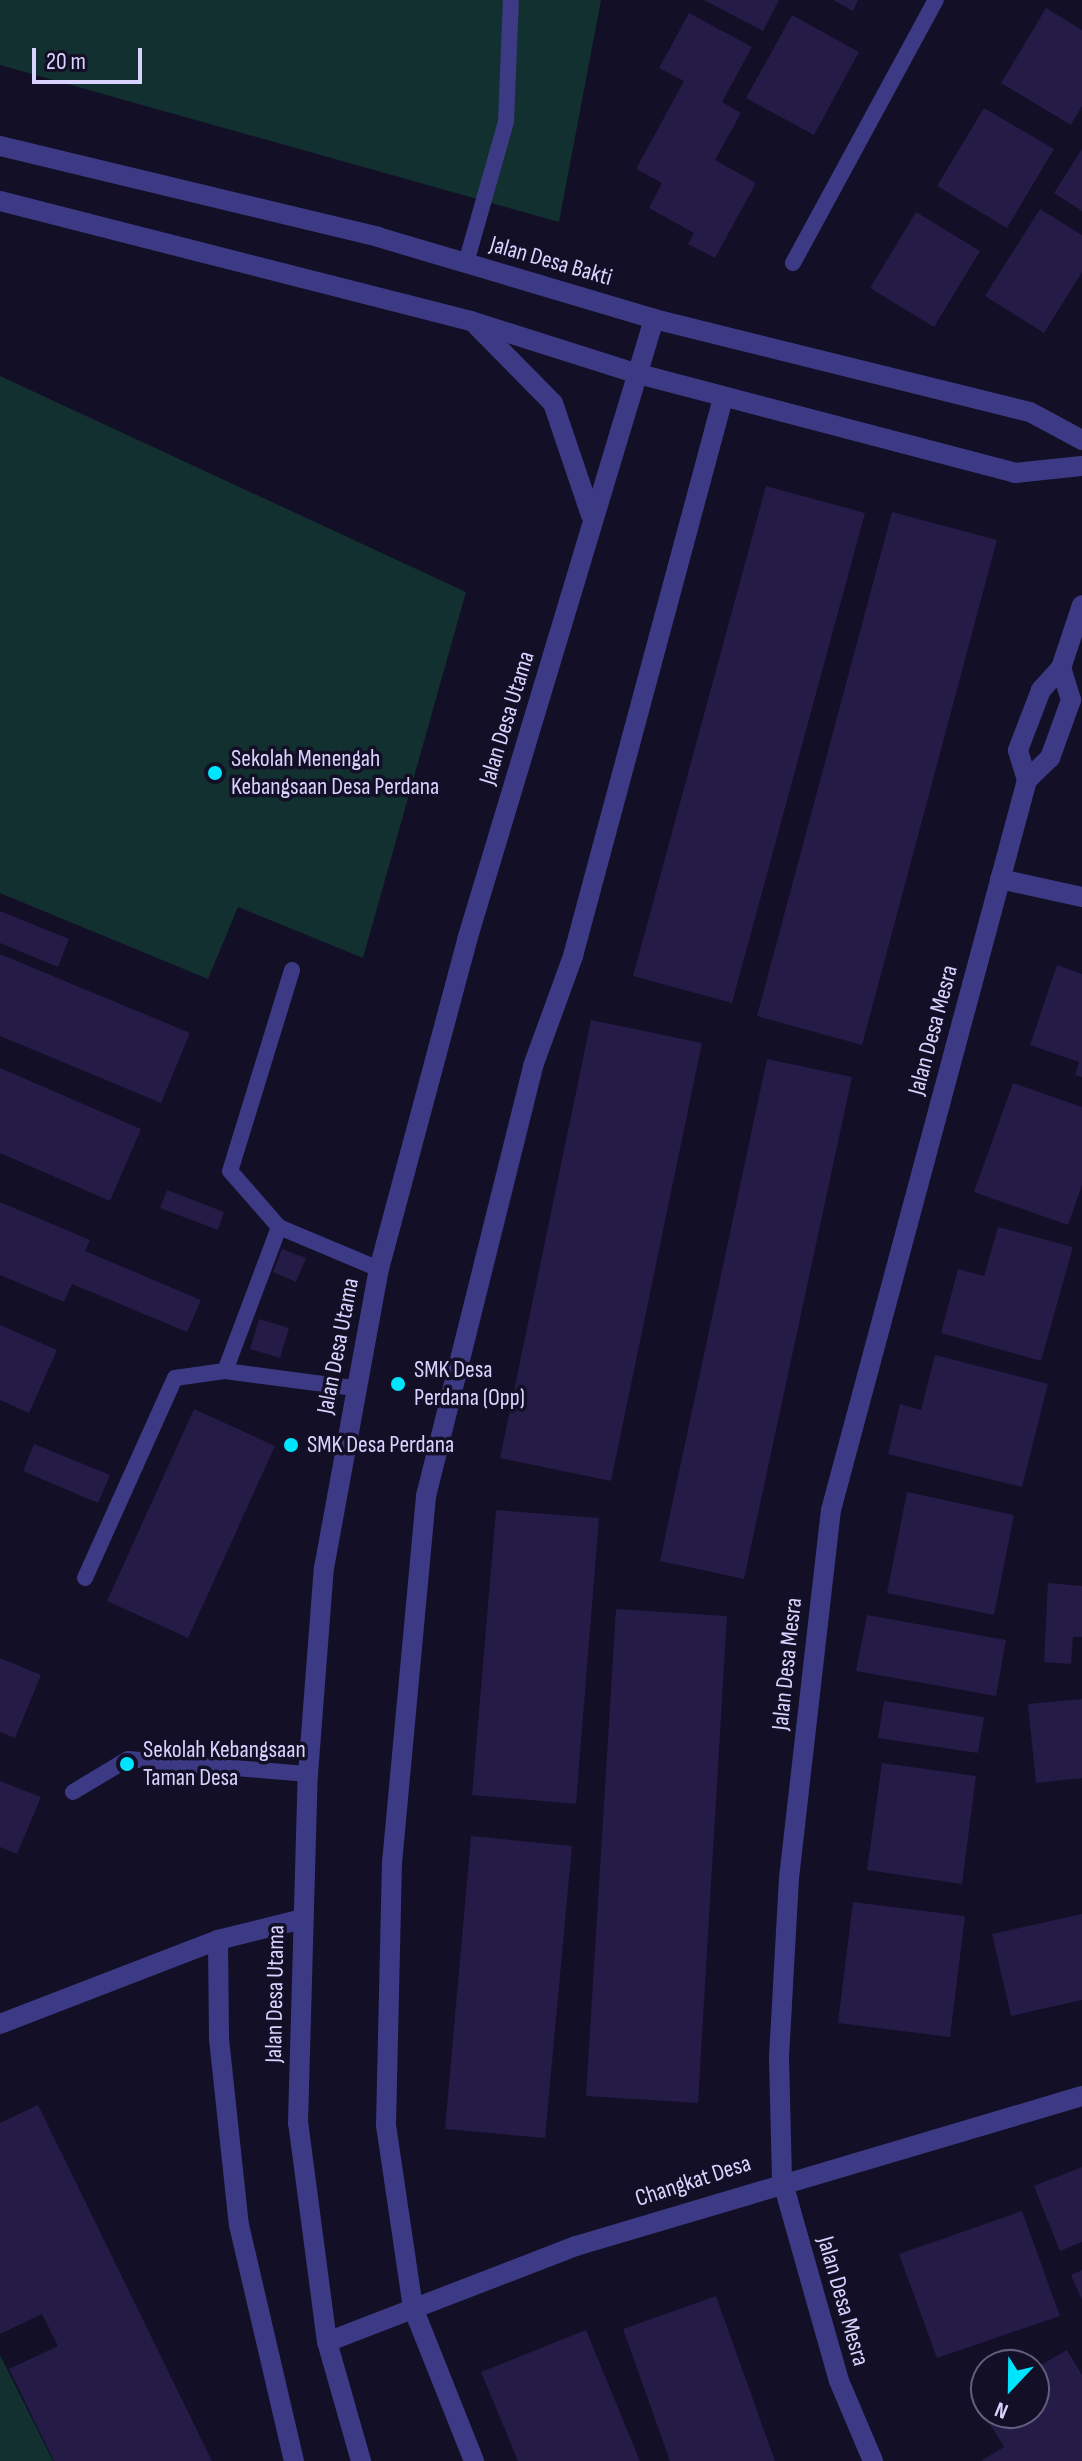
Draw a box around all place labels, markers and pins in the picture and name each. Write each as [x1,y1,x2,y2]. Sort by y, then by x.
place label: Sekolah Menengah Kebangsaan Desa Perdana [231,745,439,801]
marker: Sekolah Menengah Kebangsaan Desa Perdana [206,764,224,782]
place label: SMK Desa Perdana (Opp) [414,1356,525,1412]
marker: SMK Desa Perdana (Opp) [389,1375,407,1393]
place label: SMK Desa Perdana [307,1431,454,1459]
marker: SMK Desa Perdana [282,1436,300,1454]
place label: Sekolah Kebangsaan Taman Desa [143,1736,306,1792]
marker: Sekolah Kebangsaan Taman Desa [118,1755,136,1773]

